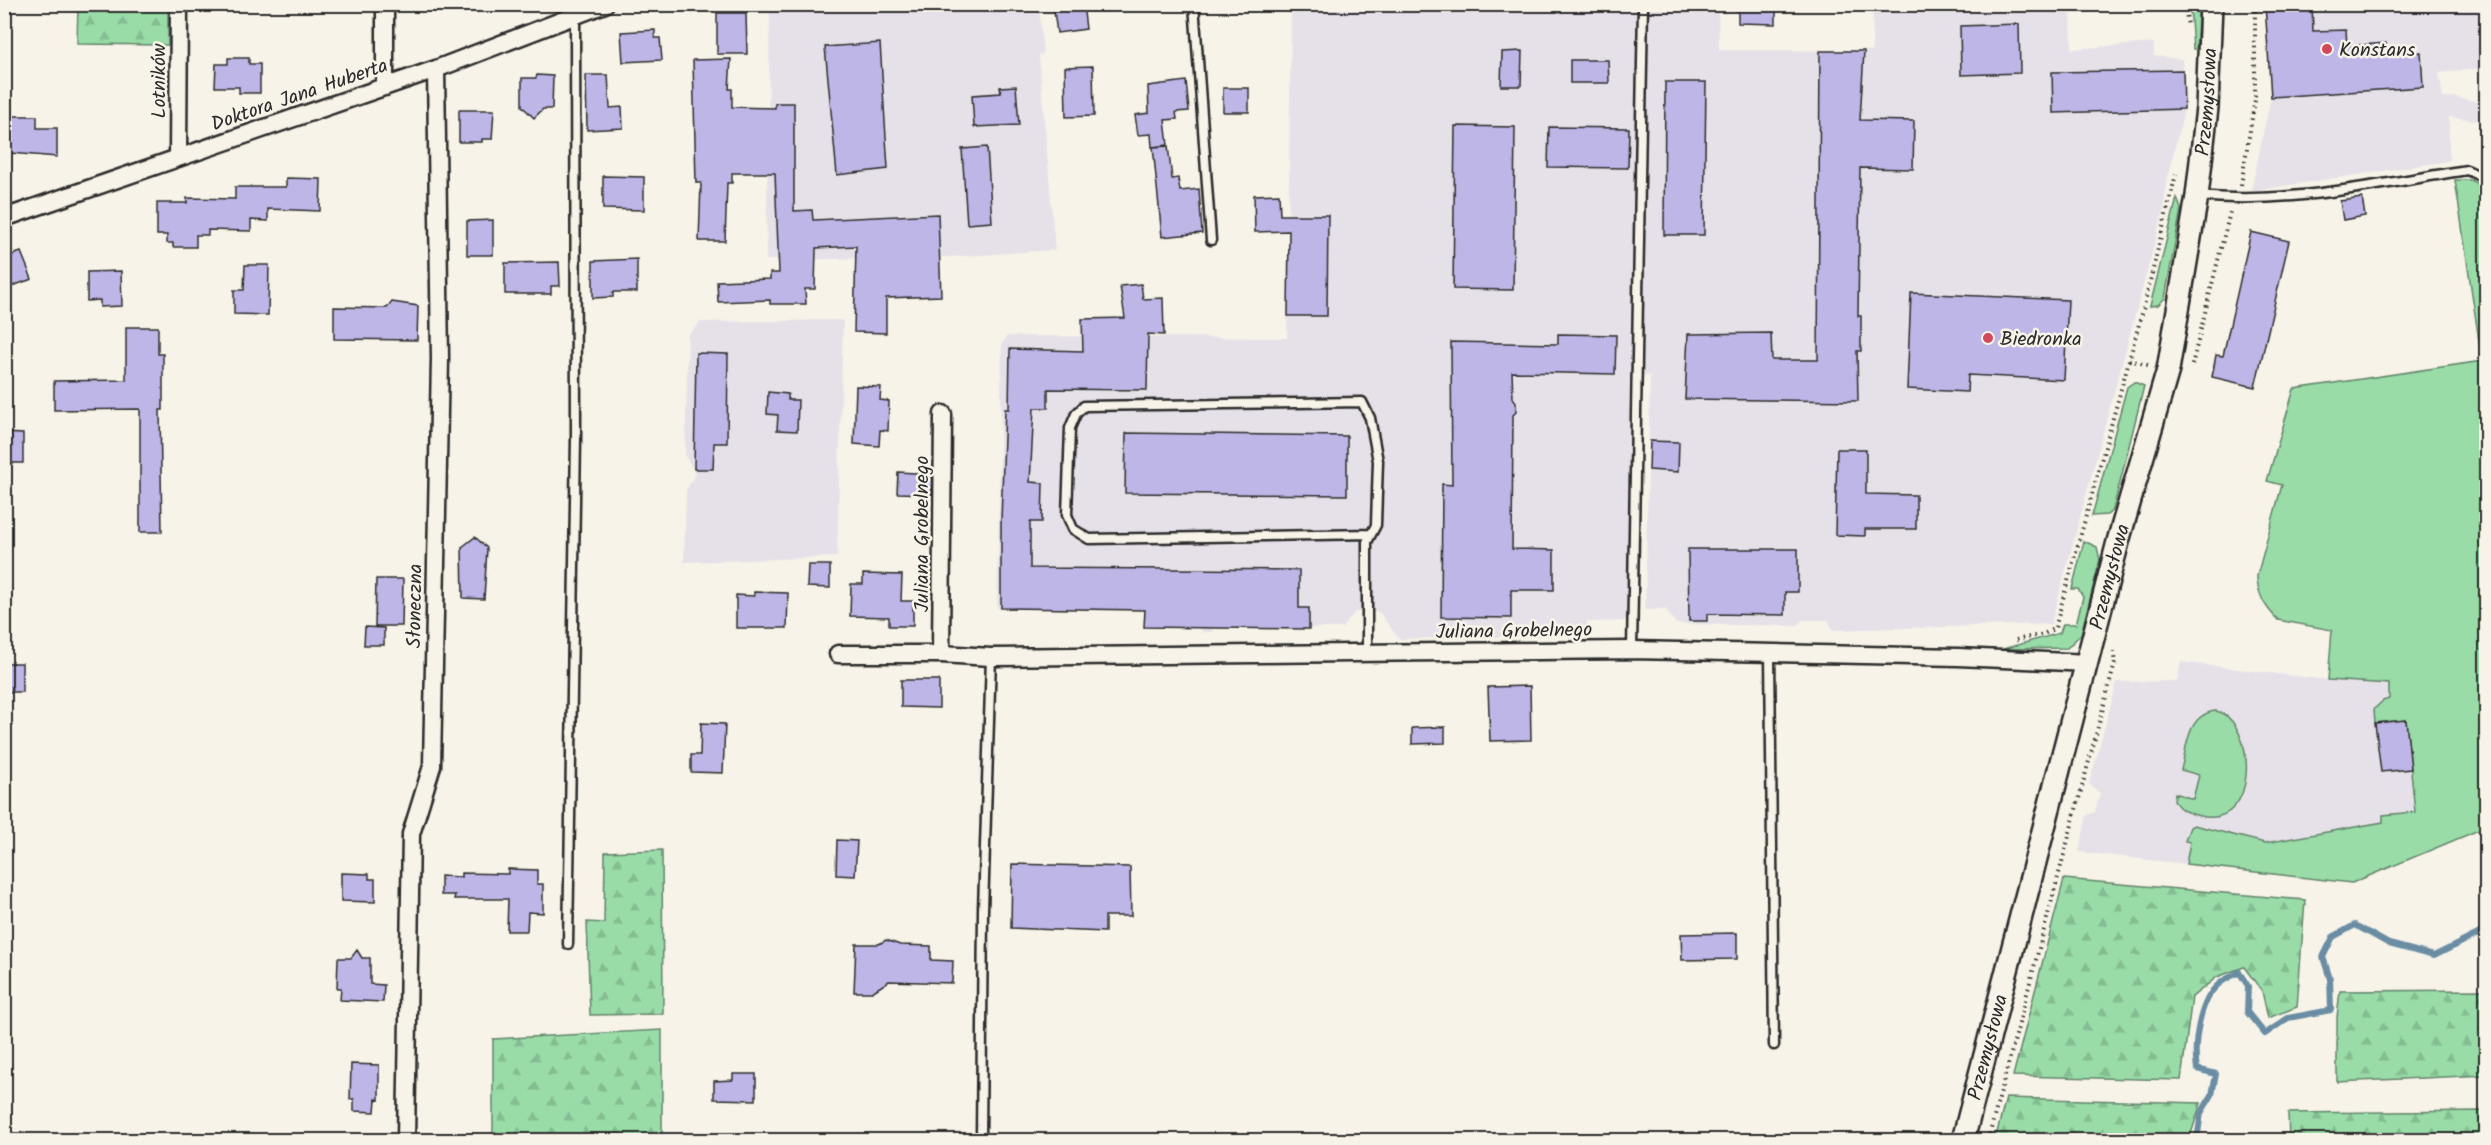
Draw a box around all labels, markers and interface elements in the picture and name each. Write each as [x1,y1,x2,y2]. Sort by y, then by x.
place label: Konstans [2339,35,2416,67]
marker: Konstans [2320,42,2334,56]
street label: Lotników [144,43,176,119]
street label: Przemysłowa [2188,47,2227,158]
street label: Doktora Jana Huberta [207,51,392,141]
place label: Biedronka [2000,324,2082,356]
marker: Biedronka [1981,331,1995,345]
street label: Juliana Grobelnego [907,456,939,612]
street label: Przemysłowa [2082,520,2140,634]
street label: Słoneczna [399,564,433,648]
street label: Juliana Grobelnego [1435,615,1593,649]
street label: Przemysłowa [1960,991,2018,1104]

